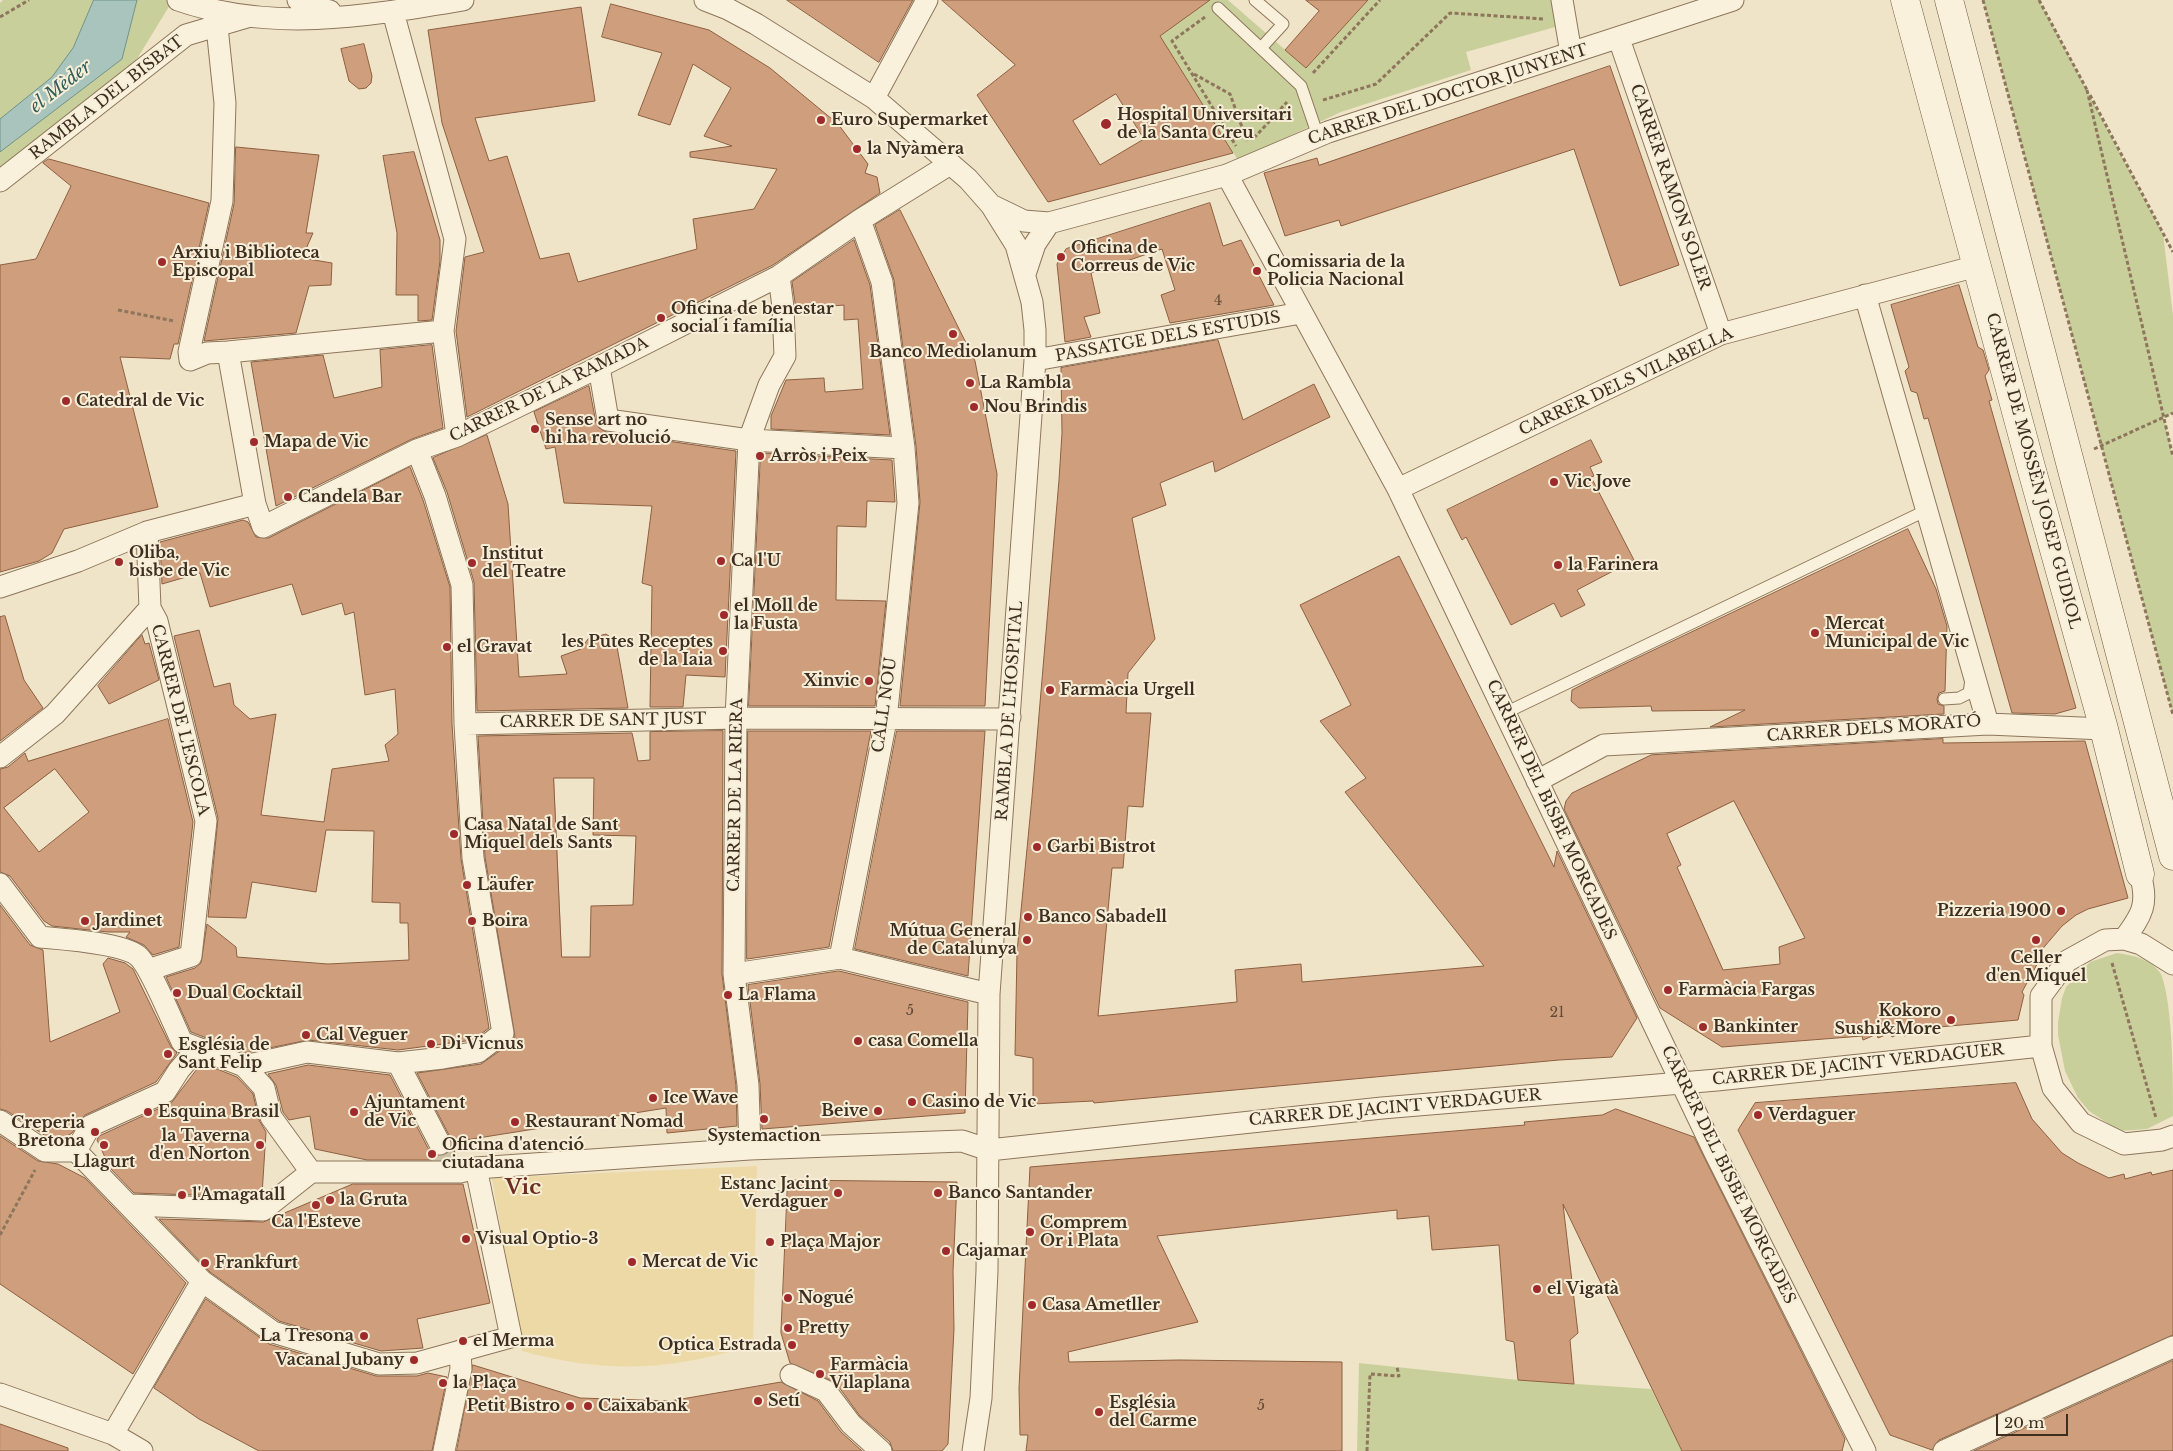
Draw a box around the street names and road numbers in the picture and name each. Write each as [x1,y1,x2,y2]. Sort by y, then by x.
street label: RAMBLA DEL BISBAT [26,32,188,164]
street label: CARRER DEL DOCTOR JUNYENT [1306,41,1590,149]
street label: CARRER RAMON SOLER [1626,82,1714,292]
street label: PASSATGE DELS ESTUDIS [1054,308,1282,366]
street label: CARRER DE MOSSÈN JOSEP GUDIOL [1981,311,2085,631]
street label: CARRER DELS VILABELLA [1516,324,1736,440]
street label: CARRER DE LA RAMADA [446,333,652,447]
street label: RAMBLA DE L'HOSPITAL [993,600,1027,822]
street label: CARRER DE L'ESCOLA [147,622,213,818]
street label: CALL NOU [869,656,901,754]
street label: CARRER DEL BISBE MORGADES [1482,677,1620,943]
street label: CARRER DE LA RIERA [725,698,747,892]
street label: CARRER DE SANT JUST [499,710,707,732]
street label: CARRER DELS MORATÓ [1766,712,1982,746]
street label: CARRER DE JACINT VERDAGUER [1711,1040,2005,1090]
street label: CARRER DEL BISBE MORGADES [1657,1043,1799,1307]
street label: CARRER DE JACINT VERDAGUER [1248,1086,1542,1130]

